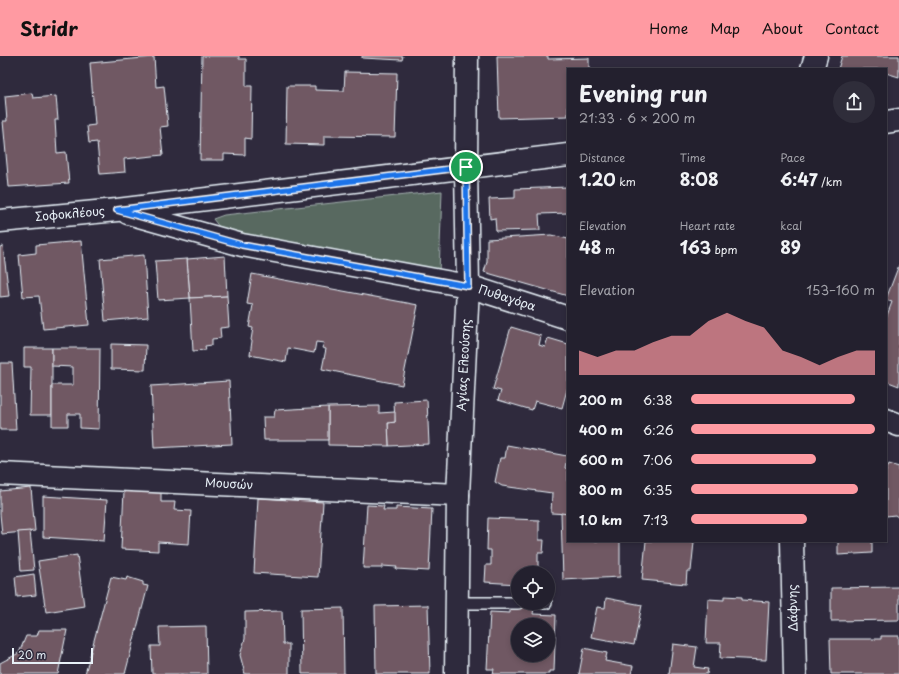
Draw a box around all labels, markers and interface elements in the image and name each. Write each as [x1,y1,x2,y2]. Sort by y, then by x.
text: Stridr [20,14,78,42]
text: Home [649,18,688,39]
text: Map [710,18,740,39]
text: About [762,18,803,39]
text: Contact [825,18,879,39]
text: Evening run [579,76,708,109]
button: share [833,81,875,123]
text: 21:33 · 6 × 200 m [579,108,695,127]
text: Distance [579,149,625,166]
text: Time [680,149,706,166]
text: Pace [780,149,805,166]
pin [449,150,483,184]
icon: arrive [455,156,477,178]
text: 1.20 [579,166,616,192]
text: 8:08 [680,166,719,192]
text: 6:47 [780,166,818,192]
text: km [616,173,636,190]
text: /km [818,173,842,190]
street label: Σοφοκλέους [34,201,106,225]
text: Elevation [579,217,626,234]
text: Heart rate [680,217,735,234]
text: kcal [780,217,802,234]
text: 48 [579,234,601,260]
text: 163 [680,234,711,260]
text: 89 [780,234,801,260]
text: m [601,241,615,258]
text: bpm [711,241,738,258]
street label: Πυθαγόρα [476,279,538,315]
text: Elevation [579,280,635,299]
text: 153–160 m [806,280,875,299]
street label: Αγίας Ελεούσης [452,318,474,412]
text: 200 m [579,390,623,409]
text: 6:38 [643,390,673,409]
text: 400 m [579,420,623,439]
text: 6:26 [643,420,674,439]
text: 600 m [579,450,623,469]
text: 7:06 [643,450,673,469]
street label: Μουσών [204,473,254,493]
text: 800 m [579,480,622,499]
text: 6:35 [643,480,672,499]
text: 1.0 km [579,510,622,529]
text: 7:13 [643,510,668,529]
map controls [511,566,555,662]
button: locate [511,566,555,610]
street label: Δάφνης [783,584,801,632]
button: layers [511,618,555,662]
scale bar [12,646,93,665]
text: 20 m [18,646,46,663]

